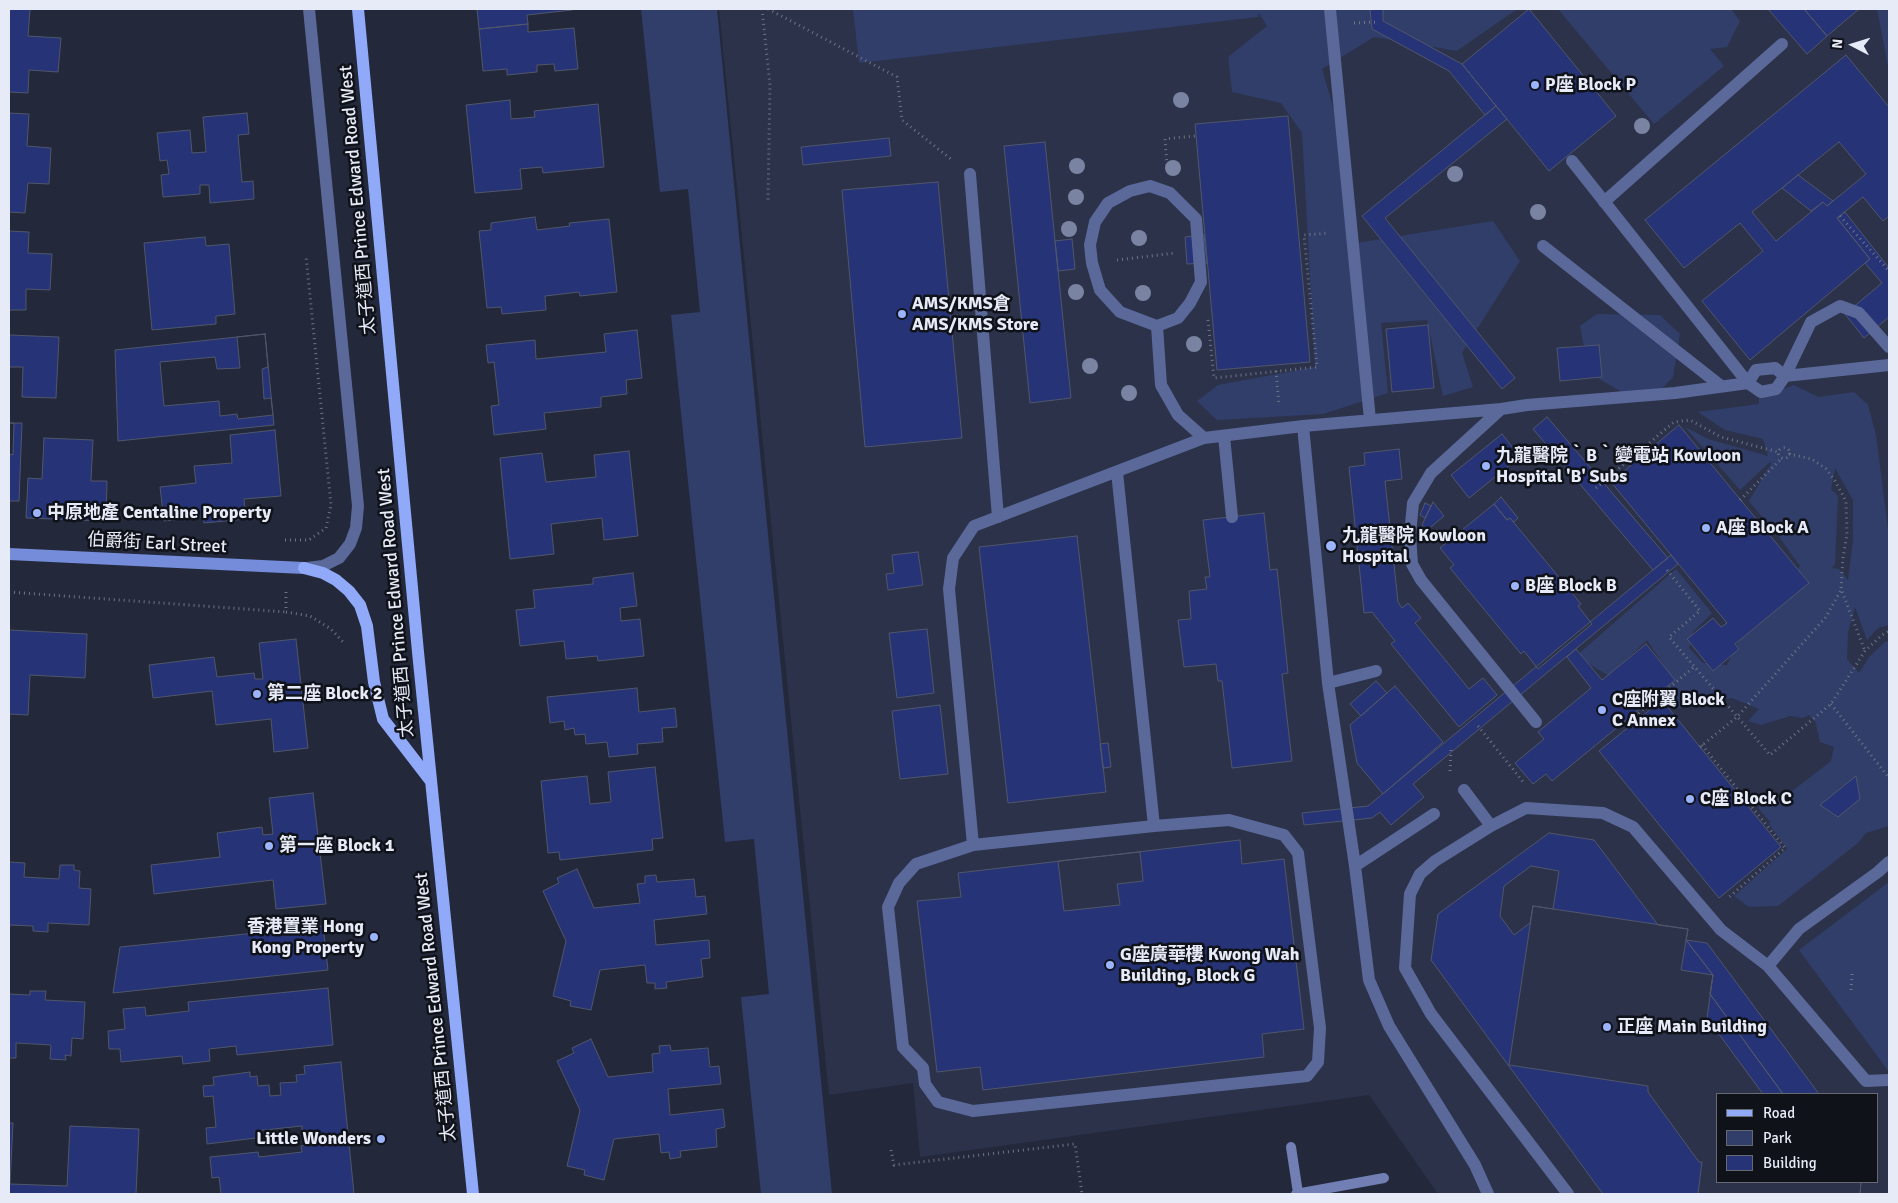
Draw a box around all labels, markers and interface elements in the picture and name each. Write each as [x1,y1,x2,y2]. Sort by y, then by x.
north arrow [1828,20,1878,70]
text: N [1829,38,1846,49]
street label: 太子道西 Prince Edward Road West [335,64,381,336]
place label: P座 Block P [1545,74,1636,96]
marker: P座 Block P [1529,79,1541,91]
place label: AMS/KMS倉 AMS/KMS Store [912,293,1039,336]
marker: AMS/KMS倉 AMS/KMS Store [896,308,908,320]
place label: 九龍醫院‵B‵變電站 Kowloon Hospital 'B' Subs [1496,445,1741,488]
marker: 九龍醫院‵B‵變電站 Kowloon Hospital 'B' Subs [1480,460,1492,472]
street label: 太子道西 Prince Edward Road West [373,467,419,739]
place label: 中原地產 Centaline Property [47,502,271,524]
marker: 中原地產 Centaline Property [31,507,43,519]
place label: A座 Block A [1716,517,1809,539]
marker: A座 Block A [1700,522,1712,534]
place label: 九龍醫院 Kowloon Hospital [1342,525,1486,568]
street label: 伯爵街 Earl Street [87,530,227,558]
marker: 九龍醫院 Kowloon Hospital [1324,539,1338,553]
place label: B座 Block B [1525,575,1617,597]
marker: B座 Block B [1509,580,1521,592]
place label: 第二座 Block 2 [267,683,383,705]
marker: 第二座 Block 2 [251,688,263,700]
place label: C座附翼 Block C Annex [1612,689,1725,732]
marker: C座附翼 Block C Annex [1596,704,1608,716]
place label: C座 Block C [1700,788,1792,810]
marker: C座 Block C [1684,793,1696,805]
place label: 第一座 Block 1 [279,835,395,857]
marker: 第一座 Block 1 [263,840,275,852]
street label: 太子道西 Prince Edward Road West [411,871,461,1143]
place label: 香港置業 Hong Kong Property [247,916,364,959]
marker: 香港置業 Hong Kong Property [368,931,380,943]
place label: G座廣華樓 Kwong Wah Building, Block G [1120,944,1300,986]
marker: G座廣華樓 Kwong Wah Building, Block G [1104,959,1116,971]
place label: 正座 Main Building [1617,1016,1767,1038]
marker: 正座 Main Building [1601,1021,1613,1033]
legend [1716,1093,1878,1183]
text: Road [1763,1104,1795,1122]
place label: Little Wonders [256,1128,371,1150]
text: Park [1763,1129,1792,1147]
marker: Little Wonders [375,1133,387,1145]
text: Building [1763,1154,1817,1172]

